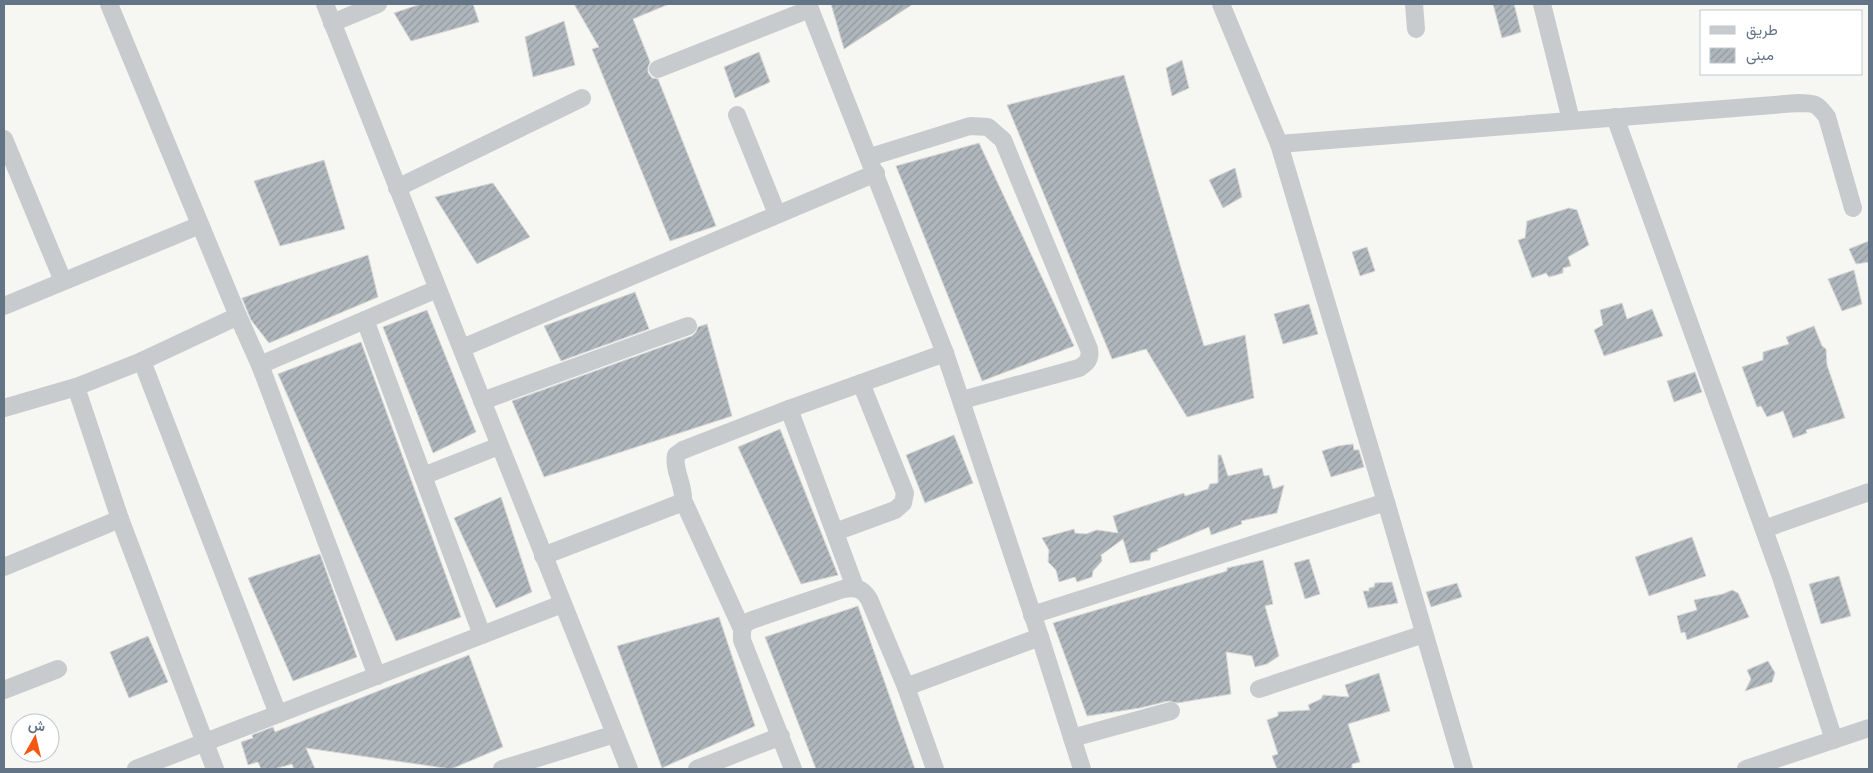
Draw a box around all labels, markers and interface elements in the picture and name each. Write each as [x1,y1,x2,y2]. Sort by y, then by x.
legend [1700,10,1863,75]
text: طريق [1746,21,1778,40]
text: مبنى [1746,46,1774,65]
north arrow [10,713,60,763]
text: ش [27,716,46,735]

